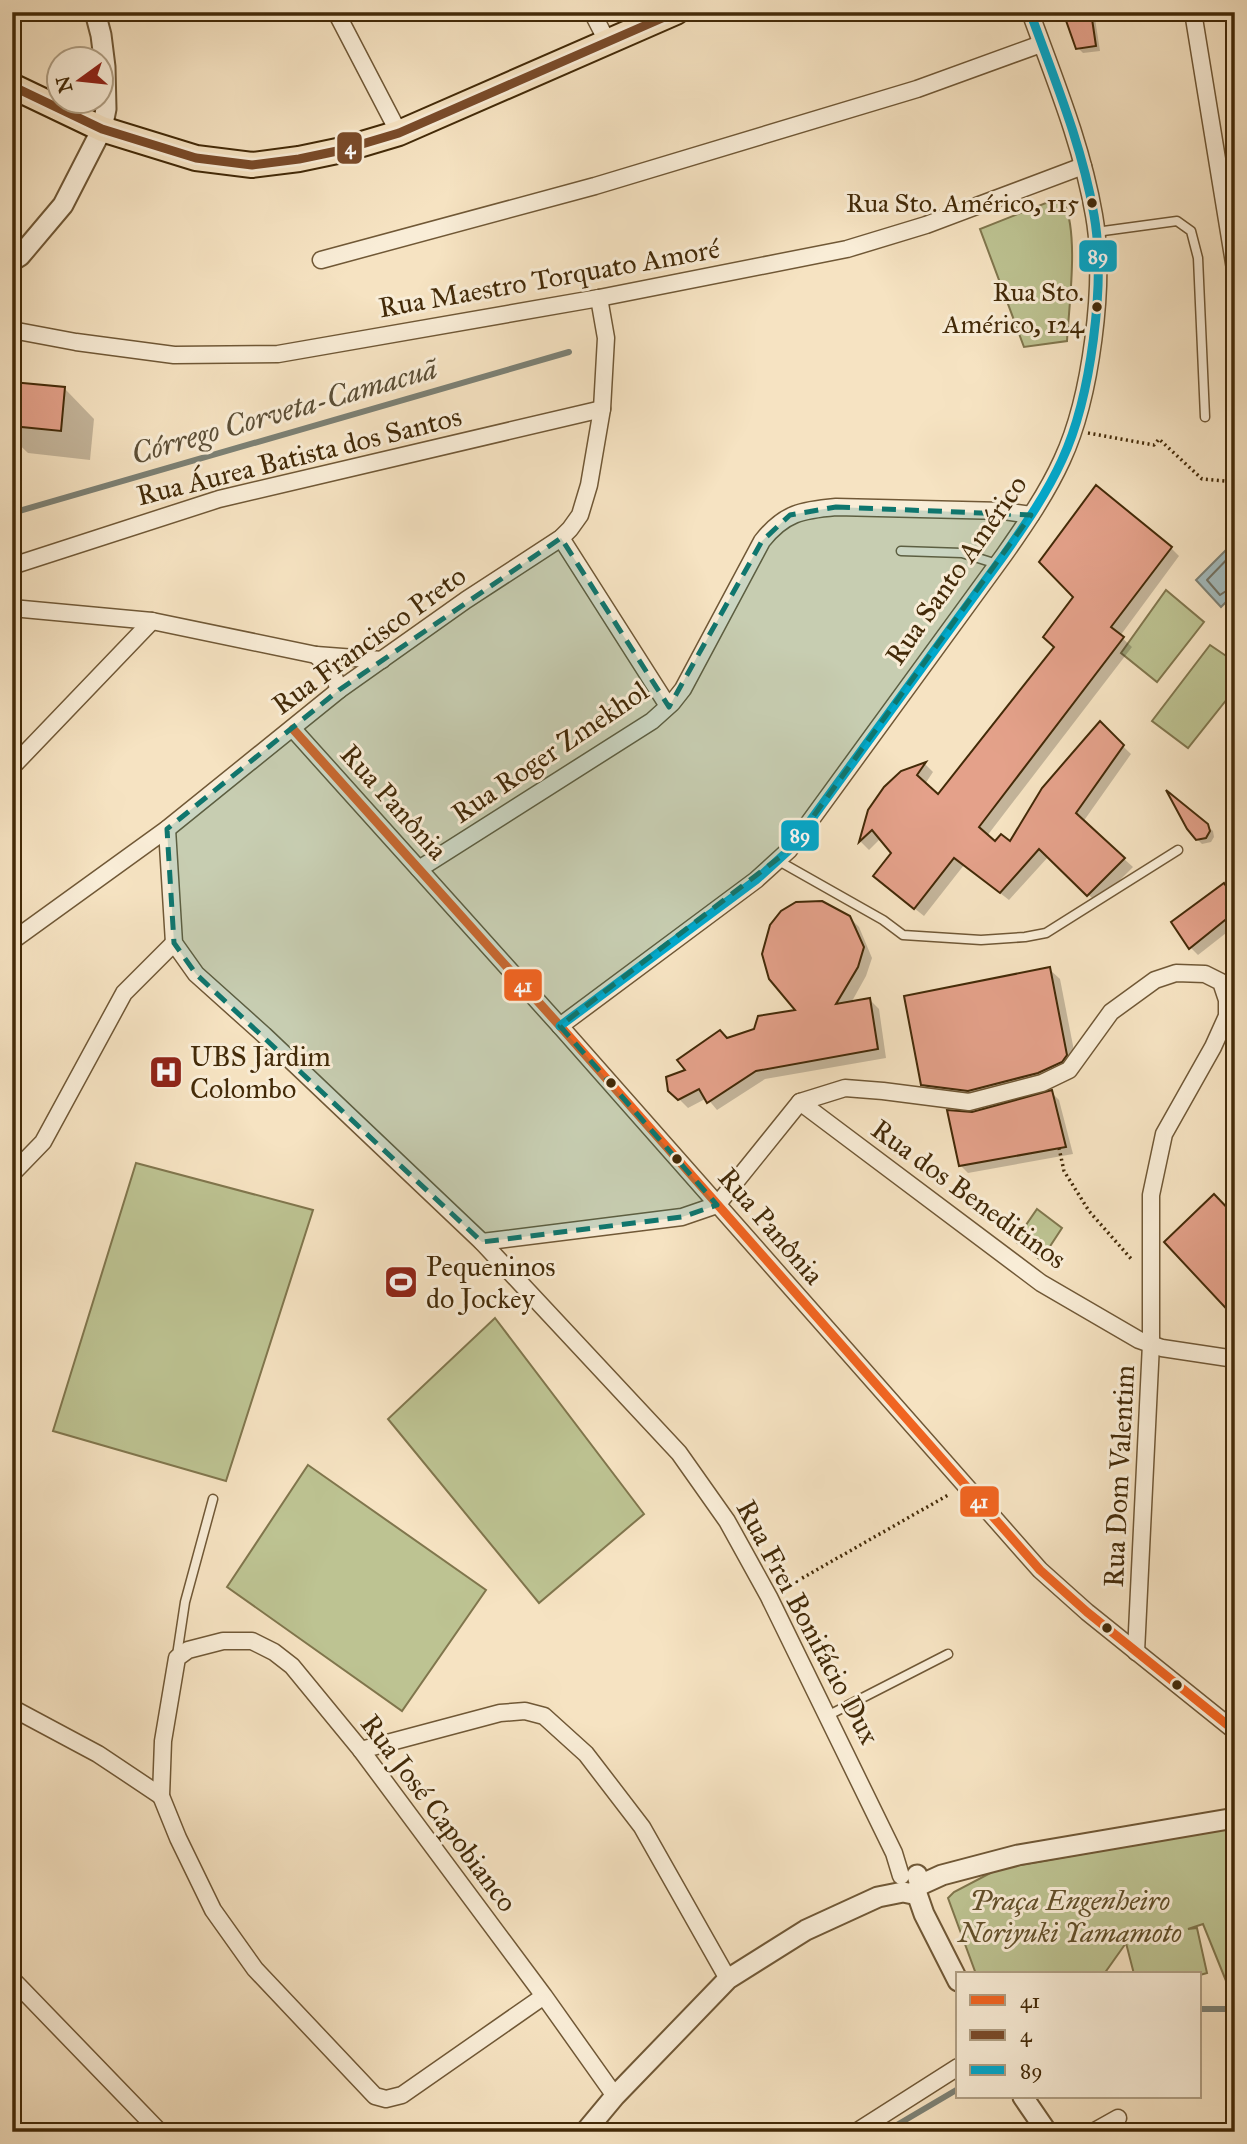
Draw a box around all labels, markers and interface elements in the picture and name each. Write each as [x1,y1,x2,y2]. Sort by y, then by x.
north arrow [46,46,116,116]
text: N [51,74,77,95]
line badge: 4 [336,131,363,165]
text: 4 [345,136,357,160]
place label: Rua Sto. Américo, 115 [846,187,1079,219]
marker: Rua Sto. Américo, 115 [1085,196,1099,210]
street label: Rua Maestro Torquato Amoré [376,231,723,325]
line badge: 89 [1078,239,1118,273]
text: 89 [1088,245,1108,269]
place label: Rua Sto. Américo, 124 [942,276,1085,340]
marker: Rua Sto. Américo, 124 [1090,300,1104,314]
water label: Córrego Corveta-Camacuã [127,349,444,472]
street label: Rua Áurea Batista dos Santos [133,399,465,513]
street label: Rua Santo Américo [878,468,1034,672]
street label: Rua Francisco Preto [265,558,473,722]
street label: Rua Roger Zmekhol [445,673,655,831]
street label: Rua Panônia [333,737,455,867]
line badge: 89 [780,819,820,852]
text: 89 [790,824,810,848]
line badge: 41 [503,968,543,1002]
text: 41 [514,974,533,998]
place label: UBS Jardim Colombo [190,1039,331,1106]
hospital icon: UBS Jardim Colombo [147,1053,185,1091]
unlabelled marker [604,1076,618,1090]
street label: Rua dos Beneditinos [865,1111,1073,1277]
unlabelled marker [670,1152,684,1166]
street label: Rua Panônia [711,1160,831,1292]
place label: Pequeninos do Jockey [426,1249,556,1316]
sports icon: Pequeninos do Jockey [382,1263,420,1301]
street label: Rua Dom Valentim [1096,1364,1142,1588]
line badge: 41 [959,1485,1000,1518]
text: 41 [970,1490,989,1514]
street label: Rua Frei Bonifácio Dux [729,1494,887,1751]
unlabelled marker [1100,1621,1114,1635]
unlabelled marker [1170,1678,1184,1692]
street label: Rua José Capobianco [353,1707,525,1919]
park label: Praça Engenheiro Noriyuki Yamamoto [956,1883,1182,1950]
legend [956,1972,1202,2098]
text: 41 [1020,1988,1040,2014]
text: 4 [1020,2022,1033,2048]
text: 89 [1020,2058,1042,2084]

